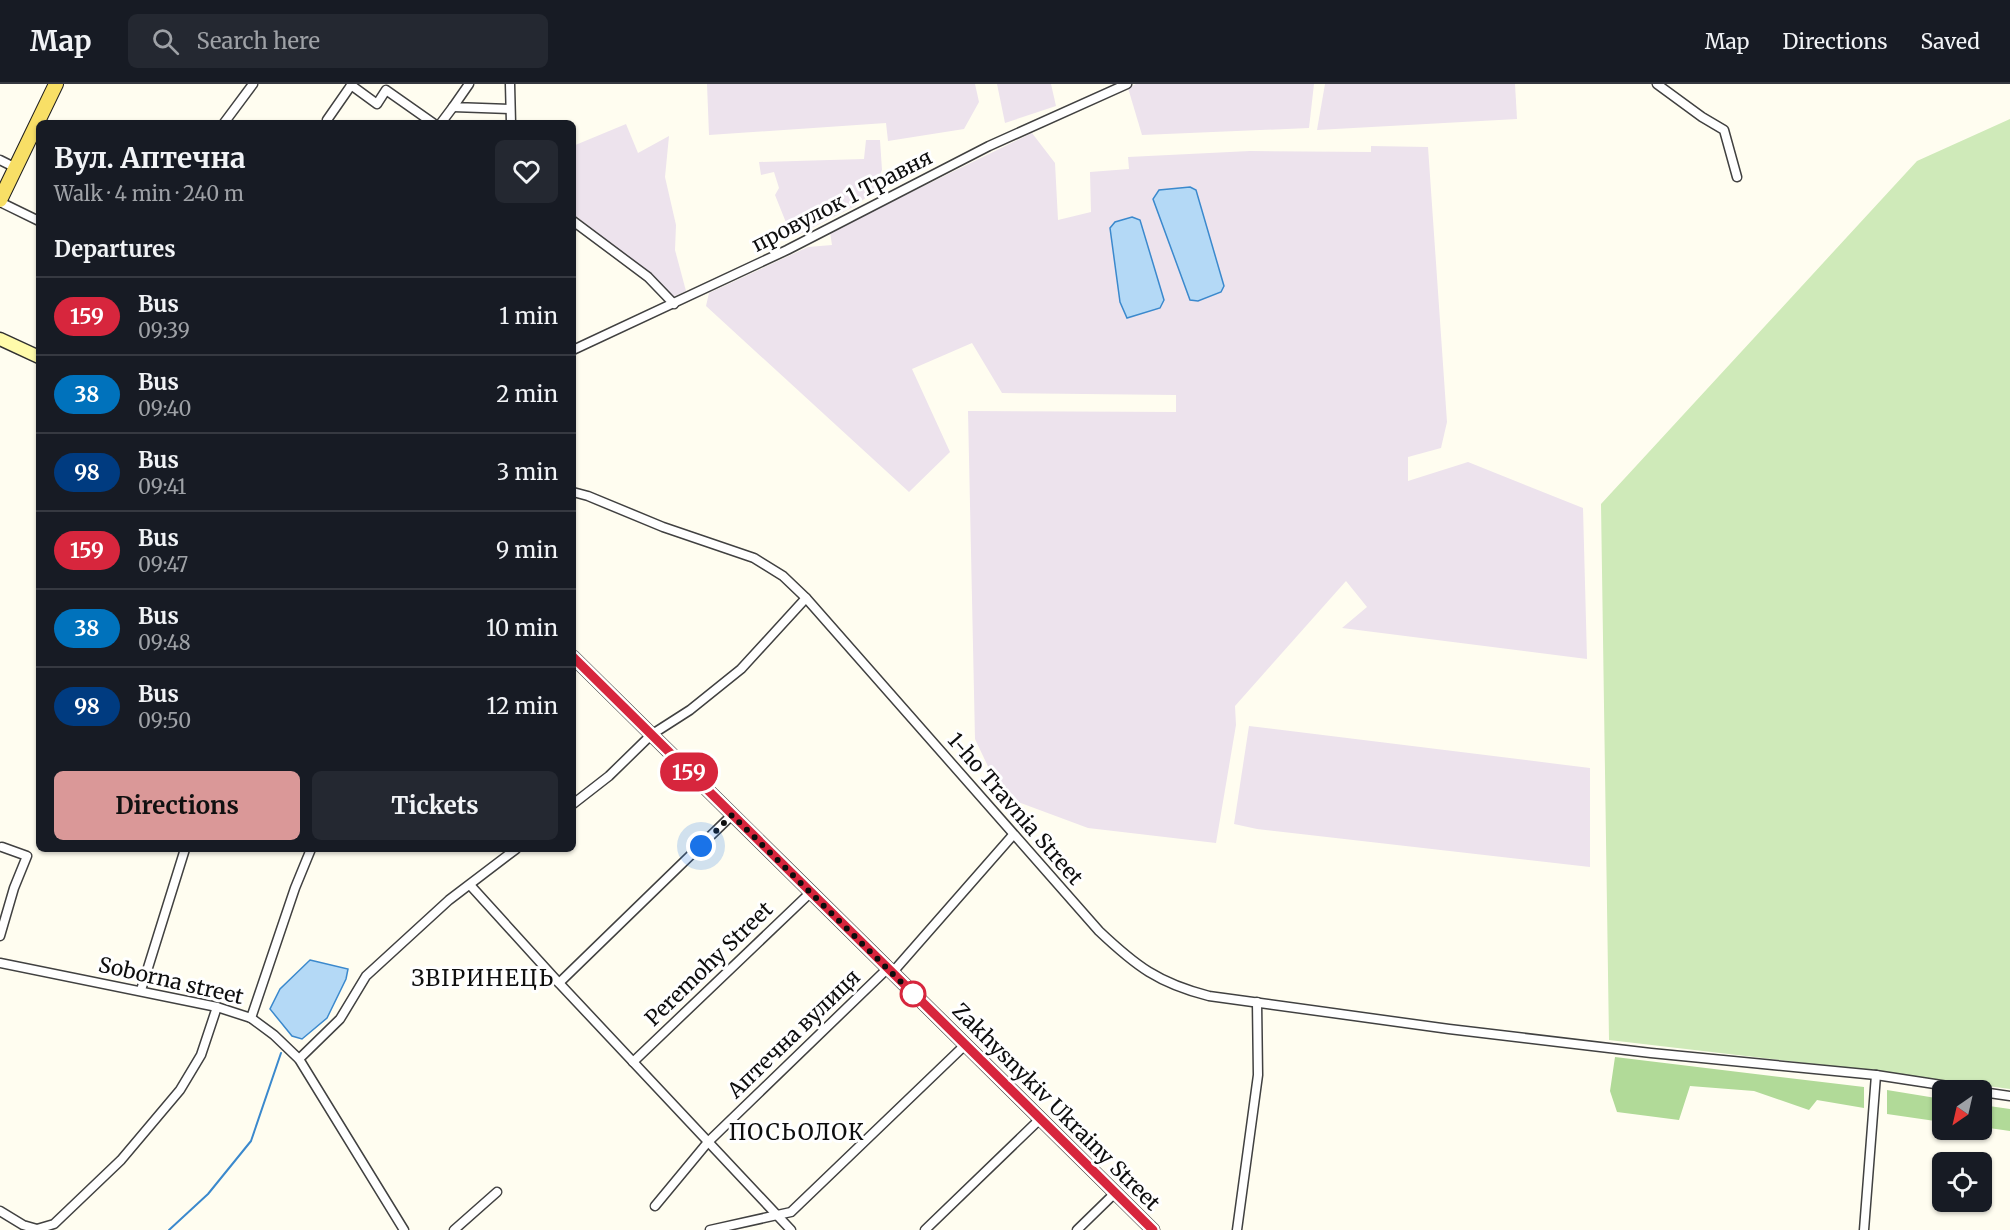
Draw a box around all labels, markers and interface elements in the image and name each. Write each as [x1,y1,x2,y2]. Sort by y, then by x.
search box [128,14,548,68]
text: Map [30,23,92,59]
icon: search [149,25,182,58]
text: Search here [197,27,320,55]
text: Map [1705,28,1749,55]
text: Directions [1782,28,1887,55]
text: Saved [1920,28,1980,55]
text: Вул. Аптечна [54,140,246,176]
button: heart [495,140,558,203]
street label: провулок 1 Травня [747,143,937,258]
text: Walk · 4 min · 240 m [54,181,244,206]
text: Departures [54,235,176,263]
text: Bus [138,290,179,318]
text: 1 min [499,302,558,330]
text: 159 [70,303,104,330]
text: 09:39 [138,318,190,343]
text: Bus [138,368,179,396]
text: 2 min [496,380,558,408]
text: 38 [75,381,99,408]
text: 09:40 [138,396,191,421]
text: Bus [138,446,179,474]
text: 3 min [497,458,558,486]
text: 98 [74,459,100,486]
text: 09:41 [138,474,186,499]
text: Bus [138,524,179,552]
text: 9 min [496,536,558,564]
text: 159 [70,537,104,564]
text: 09:47 [138,552,188,577]
text: Bus [138,602,179,630]
text: 10 min [486,614,558,642]
text: 38 [75,615,99,642]
text: 09:48 [138,630,191,655]
text: Bus [138,680,179,708]
text: 12 min [487,692,558,720]
text: 98 [74,693,100,720]
text: 09:50 [138,708,191,733]
street label: 1-ho Travnia Street [942,727,1089,890]
line badge: 159 [654,752,724,792]
text: 159 [672,759,706,786]
button: Directions [54,771,300,840]
button: Tickets [312,771,558,840]
your location [686,831,716,861]
street label: Peremohy Street [639,896,778,1031]
street label: Soborna street [96,951,246,1010]
street label: Аптечна вулиця [721,963,866,1105]
district label: ЗВІРИНЕЦЬ [411,964,555,992]
unlabelled marker [900,981,926,1007]
street label: Zakhysnykiv Ukrainy Street [947,997,1166,1216]
north arrow [1932,1080,1992,1140]
map controls [1932,1080,1992,1212]
district label: ПОСЬОЛОК [729,1118,865,1146]
button: locate [1932,1152,1992,1212]

